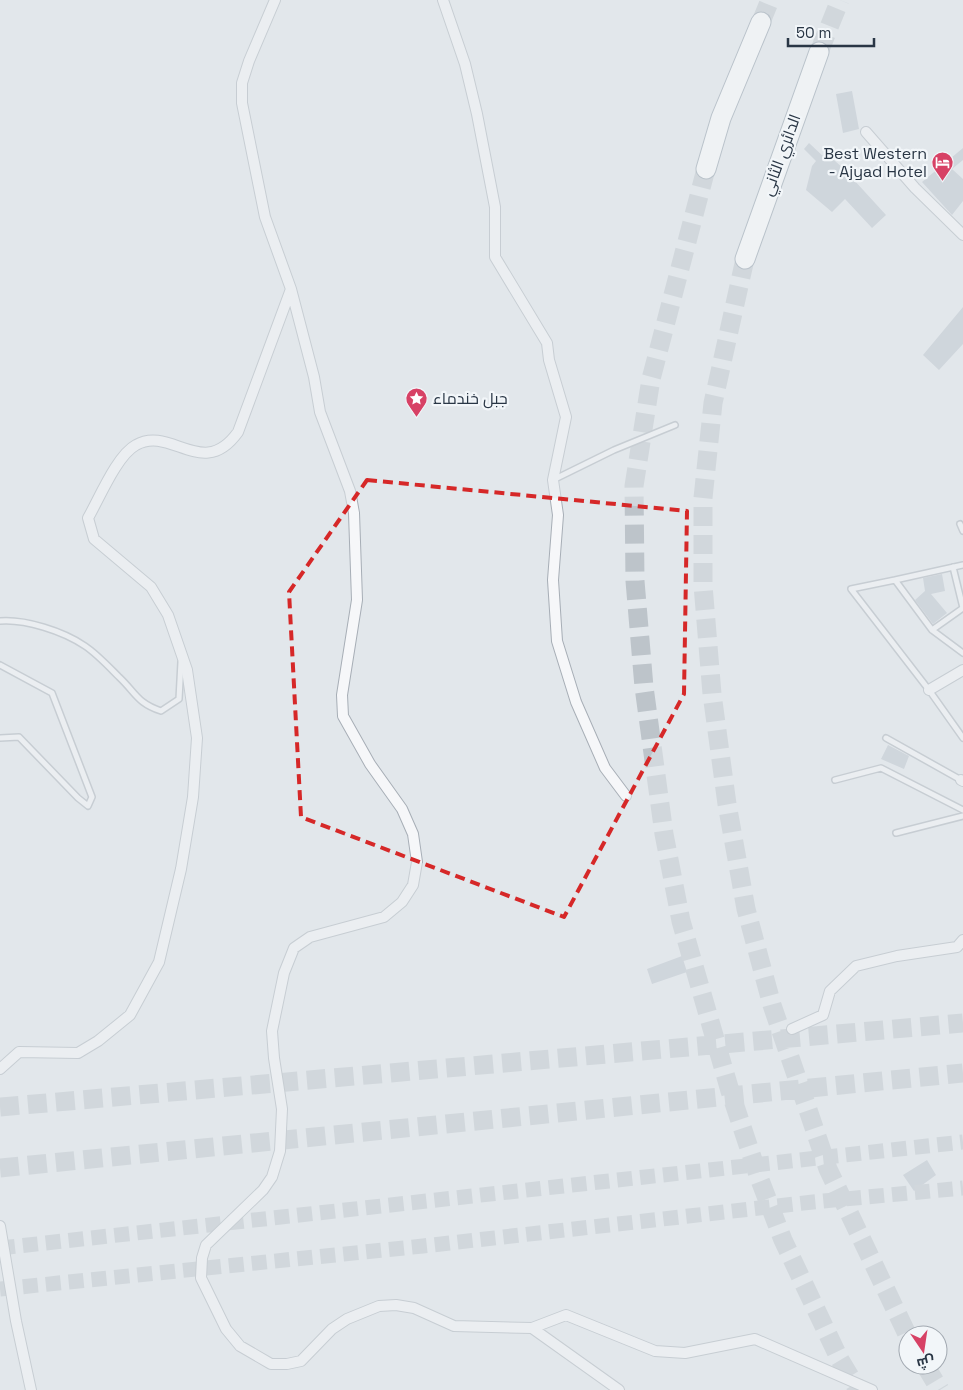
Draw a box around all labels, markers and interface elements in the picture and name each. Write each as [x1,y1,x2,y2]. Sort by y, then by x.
scale bar [788,15,874,47]
text: 50 m [796,23,831,42]
street label: الدائري الثاني [756,111,808,200]
place label: Best Western - Ajyad Hotel [823,143,927,182]
hotel icon: Best Western - Ajyad Hotel [931,150,955,181]
place icon: جبل خندماء [405,386,429,417]
place label: جبل خندماء [433,388,508,409]
north arrow [898,1325,948,1375]
text: ش [915,1352,937,1373]

